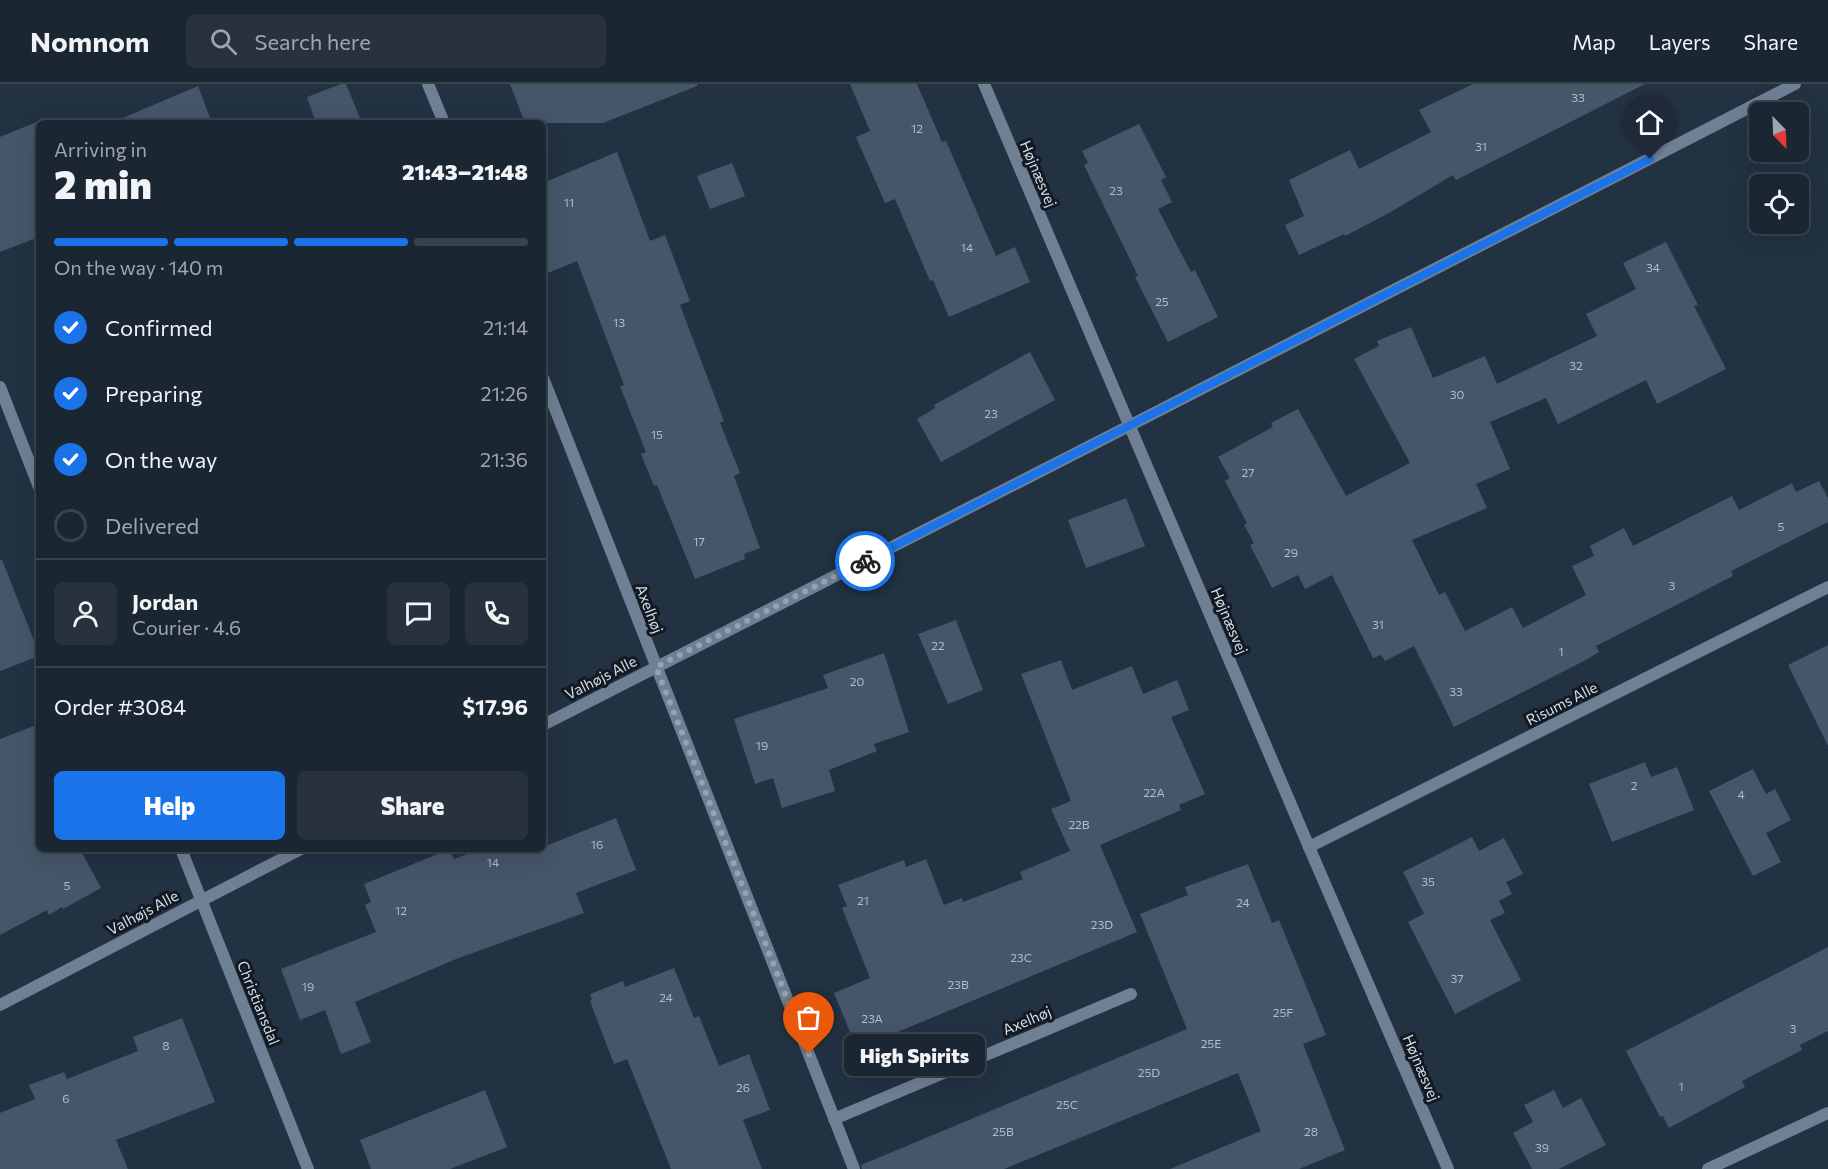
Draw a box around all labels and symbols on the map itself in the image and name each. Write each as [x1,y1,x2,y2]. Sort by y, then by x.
house number: 33 [1571,90,1585,104]
pin [1624,97,1675,159]
north arrow [1749,102,1809,162]
house number: 12 [911,121,923,135]
street label: Højnæsvej [1017,138,1061,210]
house number: 31 [1475,139,1487,153]
house number: 23 [1109,183,1123,197]
house number: 11 [564,195,574,209]
house number: 14 [961,240,973,254]
house number: 34 [1646,260,1660,274]
house number: 25 [1155,294,1169,308]
house number: 13 [613,315,625,329]
house number: 32 [1569,358,1583,372]
house number: 30 [1450,387,1465,401]
house number: 23 [984,406,998,420]
house number: 15 [651,427,663,441]
house number: 27 [1242,465,1254,479]
house number: 5 [1778,519,1785,533]
courier [835,531,895,591]
house number: 17 [693,534,705,548]
house number: 29 [1284,545,1298,559]
house number: 3 [1669,578,1676,592]
street label: Axelhøj [632,582,667,636]
street label: Højnæsvej [1208,585,1252,657]
house number: 31 [1372,617,1384,631]
house number: 22 [931,638,945,652]
house number: 1 [1558,644,1564,658]
street label: Valhøjs Alle [562,651,640,703]
house number: 20 [850,674,864,688]
street label: Risums Alle [1523,677,1600,729]
house number: 33 [1449,684,1463,698]
house number: 19 [756,738,768,752]
house number: 2 [1631,778,1638,792]
house number: 22A [1143,785,1165,799]
house number: 4 [1737,787,1745,801]
house number: 22B [1068,817,1090,831]
house number: 16 [591,837,603,851]
house number: 14 [487,855,499,869]
house number: 35 [1421,874,1435,888]
house number: 5 [64,878,71,892]
street label: Valhøjs Alle [104,886,181,938]
house number: 21 [857,893,869,907]
house number: 24 [1236,895,1250,909]
house number: 12 [395,903,407,917]
house number: 23D [1091,917,1113,931]
house number: 23C [1010,950,1032,964]
street label: Christiansdal [234,958,284,1047]
house number: 37 [1450,971,1464,985]
house number: 23B [947,977,969,991]
house number: 19 [302,979,314,993]
house number: 24 [659,990,673,1004]
pin [783,992,834,1054]
street label: Axelhøj [1000,1002,1054,1038]
house number: 25F [1273,1005,1293,1019]
house number: 23A [861,1011,883,1025]
house number: 3 [1790,1021,1797,1035]
street label: Højnæsvej [1400,1032,1444,1104]
callout: High Spirits [845,1033,986,1075]
house number: 25E [1201,1036,1221,1050]
house number: 8 [162,1038,170,1052]
house number: 25D [1138,1065,1160,1079]
house number: 1 [1678,1079,1684,1093]
house number: 26 [736,1080,750,1094]
house number: 6 [62,1091,70,1105]
house number: 25C [1056,1097,1078,1111]
house number: 25B [992,1124,1014,1138]
house number: 28 [1304,1124,1318,1138]
house number: 39 [1535,1140,1549,1154]

